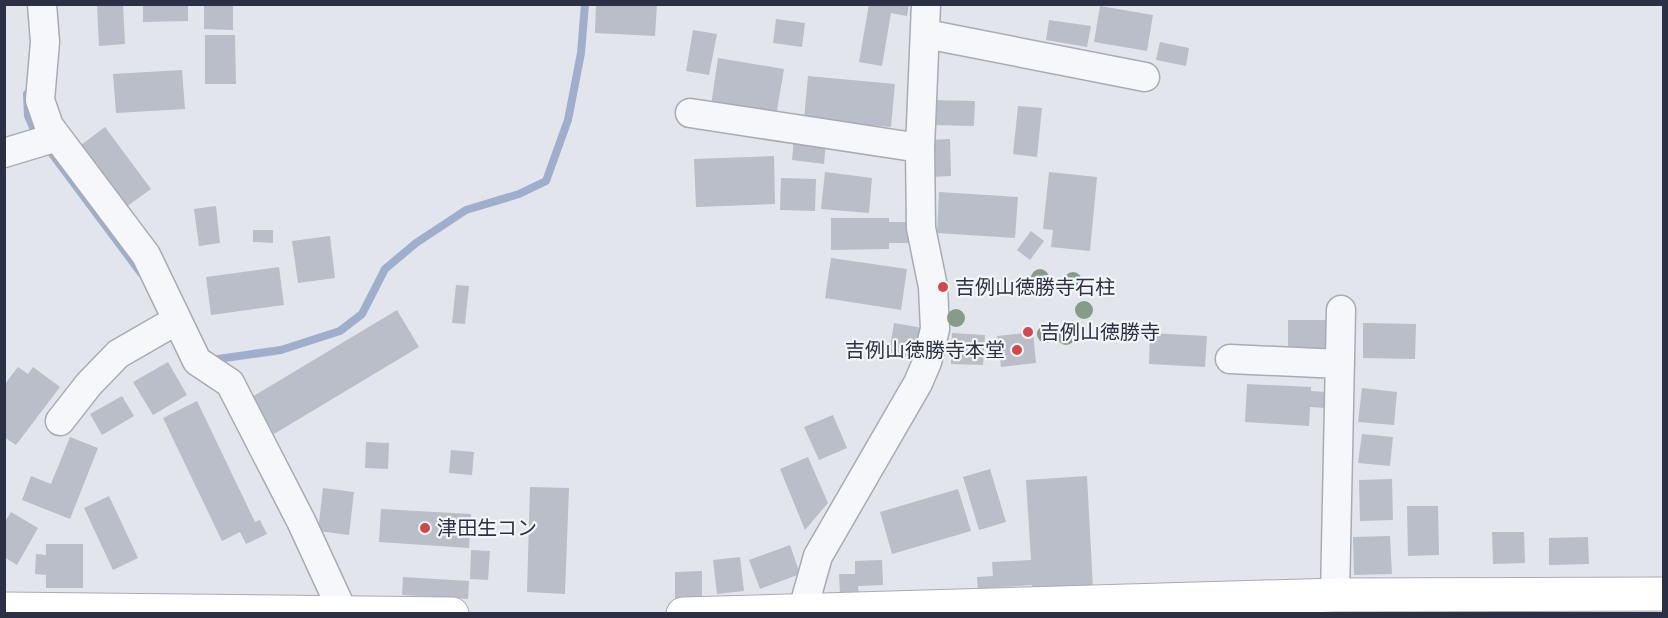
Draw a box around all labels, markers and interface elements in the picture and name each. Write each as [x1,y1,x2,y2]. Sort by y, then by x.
place label: 吉例山徳勝寺石柱 [955,274,1115,300]
marker: 吉例山徳勝寺石柱 [936,280,950,294]
place label: 吉例山徳勝寺 [1040,319,1160,345]
marker: 吉例山徳勝寺 [1021,325,1035,339]
place label: 吉例山徳勝寺本堂 [845,337,1005,363]
marker: 吉例山徳勝寺本堂 [1010,343,1024,357]
place label: 津田生コン [437,515,537,541]
marker: 津田生コン [418,521,432,535]

